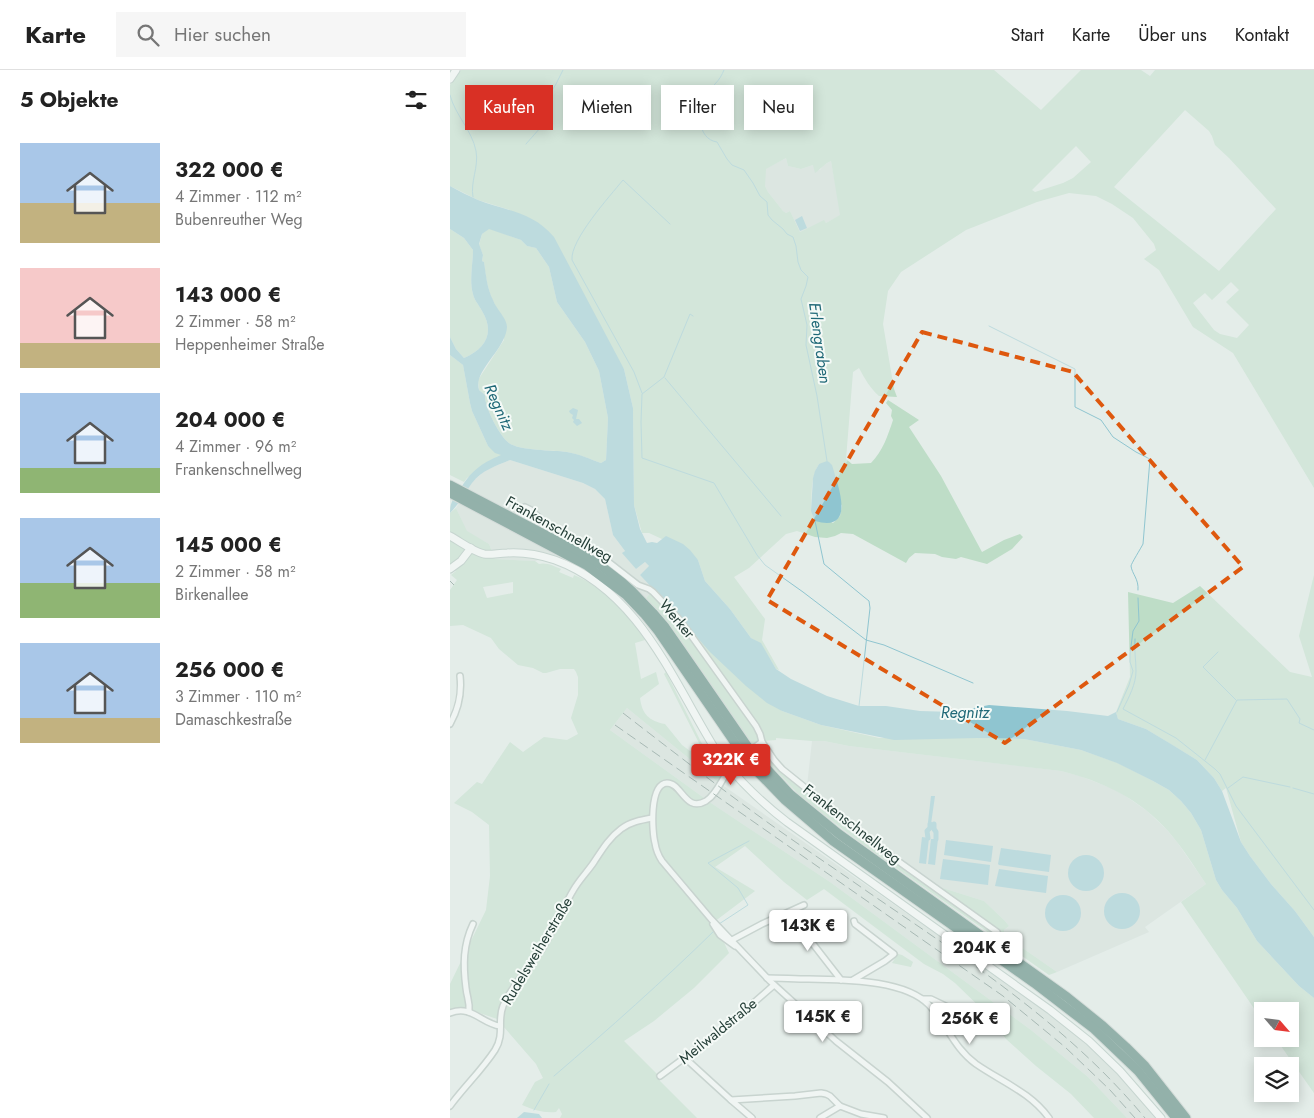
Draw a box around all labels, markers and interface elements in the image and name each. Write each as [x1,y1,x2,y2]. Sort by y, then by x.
search box [116,12,466,57]
text: Karte [25,17,86,52]
icon: search [134,21,162,49]
text: Hier suchen [174,21,271,48]
text: Start [1010,22,1044,48]
text: Karte [1072,22,1110,48]
text: Über uns [1138,22,1207,48]
text: Kontakt [1235,22,1289,48]
text: 5 Objekte [20,85,119,115]
chip: Kaufen [465,85,553,130]
chip: Mieten [563,85,651,130]
chip: Filter [661,85,734,130]
chip: Neu [744,85,813,130]
icon: filters [402,86,430,114]
text: 322 000 € [175,155,284,185]
icon: home [60,163,120,223]
text: 4 Zimmer · 112 m² [175,185,301,208]
text: Bubenreuther Weg [175,208,303,231]
text: 143 000 € [175,280,281,310]
icon: home [60,288,120,348]
water label: Erlengraben [803,301,837,385]
text: 2 Zimmer · 58 m² [175,310,295,333]
text: Heppenheimer Straße [175,333,324,356]
water label: Regnitz [479,380,520,435]
text: 204 000 € [175,405,285,435]
icon: home [60,413,120,473]
text: 4 Zimmer · 96 m² [175,435,296,458]
text: Frankenschnellweg [175,458,302,481]
street label: Frankenschnellweg [502,490,616,568]
text: 145 000 € [175,530,282,560]
icon: home [60,538,120,598]
text: 2 Zimmer · 58 m² [175,560,295,583]
text: Birkenallee [175,583,249,606]
street label: Werker [654,594,701,644]
text: 256 000 € [175,655,284,685]
icon: home [60,663,120,723]
text: 3 Zimmer · 110 m² [175,685,301,708]
water label: Regnitz [941,701,990,724]
text: Damaschkestraße [175,708,292,731]
pin: 322K € [690,744,772,786]
text: 322K € [702,748,760,771]
street label: Frankenschnellweg [798,779,906,869]
street label: Rudelsweiherstraße [496,893,578,1009]
pin: 143K € [767,910,849,952]
text: 143K € [780,914,836,937]
pin: 204K € [941,932,1023,974]
text: 204K € [953,936,1011,959]
street label: Meilwaldstraße [674,992,762,1069]
pin: 145K € [782,1000,864,1043]
pin: 256K € [929,1002,1011,1045]
north arrow [1254,1002,1299,1048]
map controls [1254,1002,1299,1102]
text: 145K € [795,1005,851,1028]
text: 256K € [941,1007,999,1030]
button: layers [1254,1057,1299,1102]

